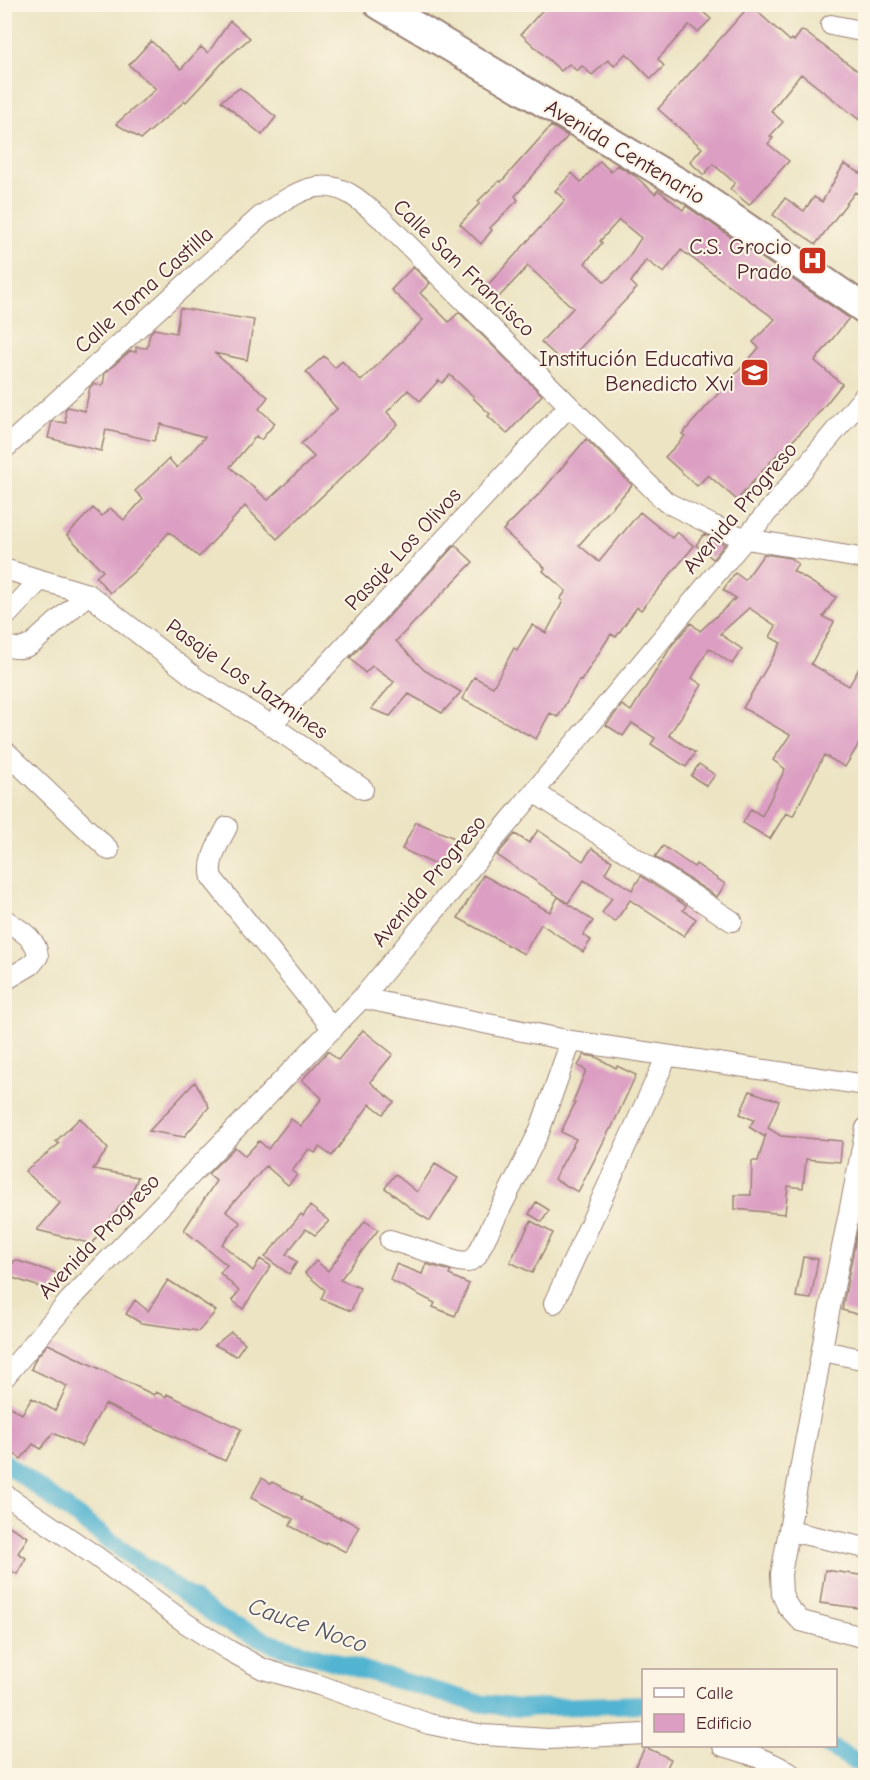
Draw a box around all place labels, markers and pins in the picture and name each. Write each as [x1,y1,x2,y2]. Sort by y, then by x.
place label: C.S. Grocio Prado [689,234,792,285]
hospital icon: C.S. Grocio Prado [797,244,829,276]
place label: Institución Educativa Benedicto Xvi [539,346,734,397]
school or university icon: Institución Educativa Benedicto Xvi [739,356,771,388]

